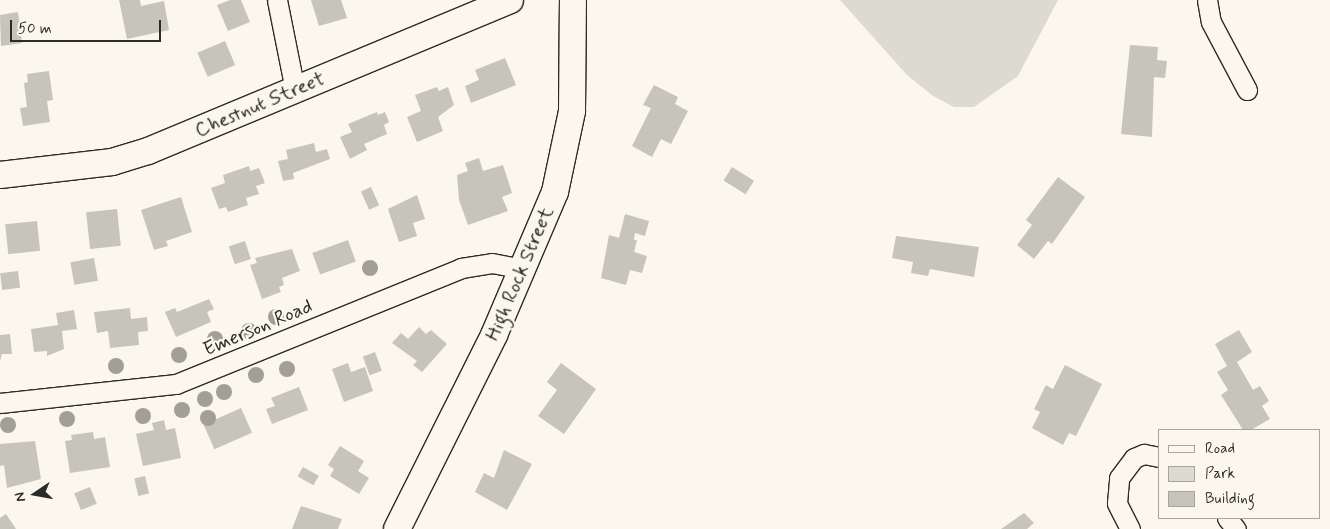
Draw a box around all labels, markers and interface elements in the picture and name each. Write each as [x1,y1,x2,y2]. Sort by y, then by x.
scale bar [12,10,164,42]
text: 50 m [18,19,52,39]
street label: Chestnut Street [192,67,328,143]
street label: High Rock Street [481,203,559,345]
street label: Emerson Road [200,294,316,362]
legend [1158,429,1320,519]
text: Road [1205,439,1235,459]
text: Park [1205,464,1235,484]
north arrow [10,469,60,519]
text: Building [1205,489,1255,509]
text: N [11,491,30,504]

